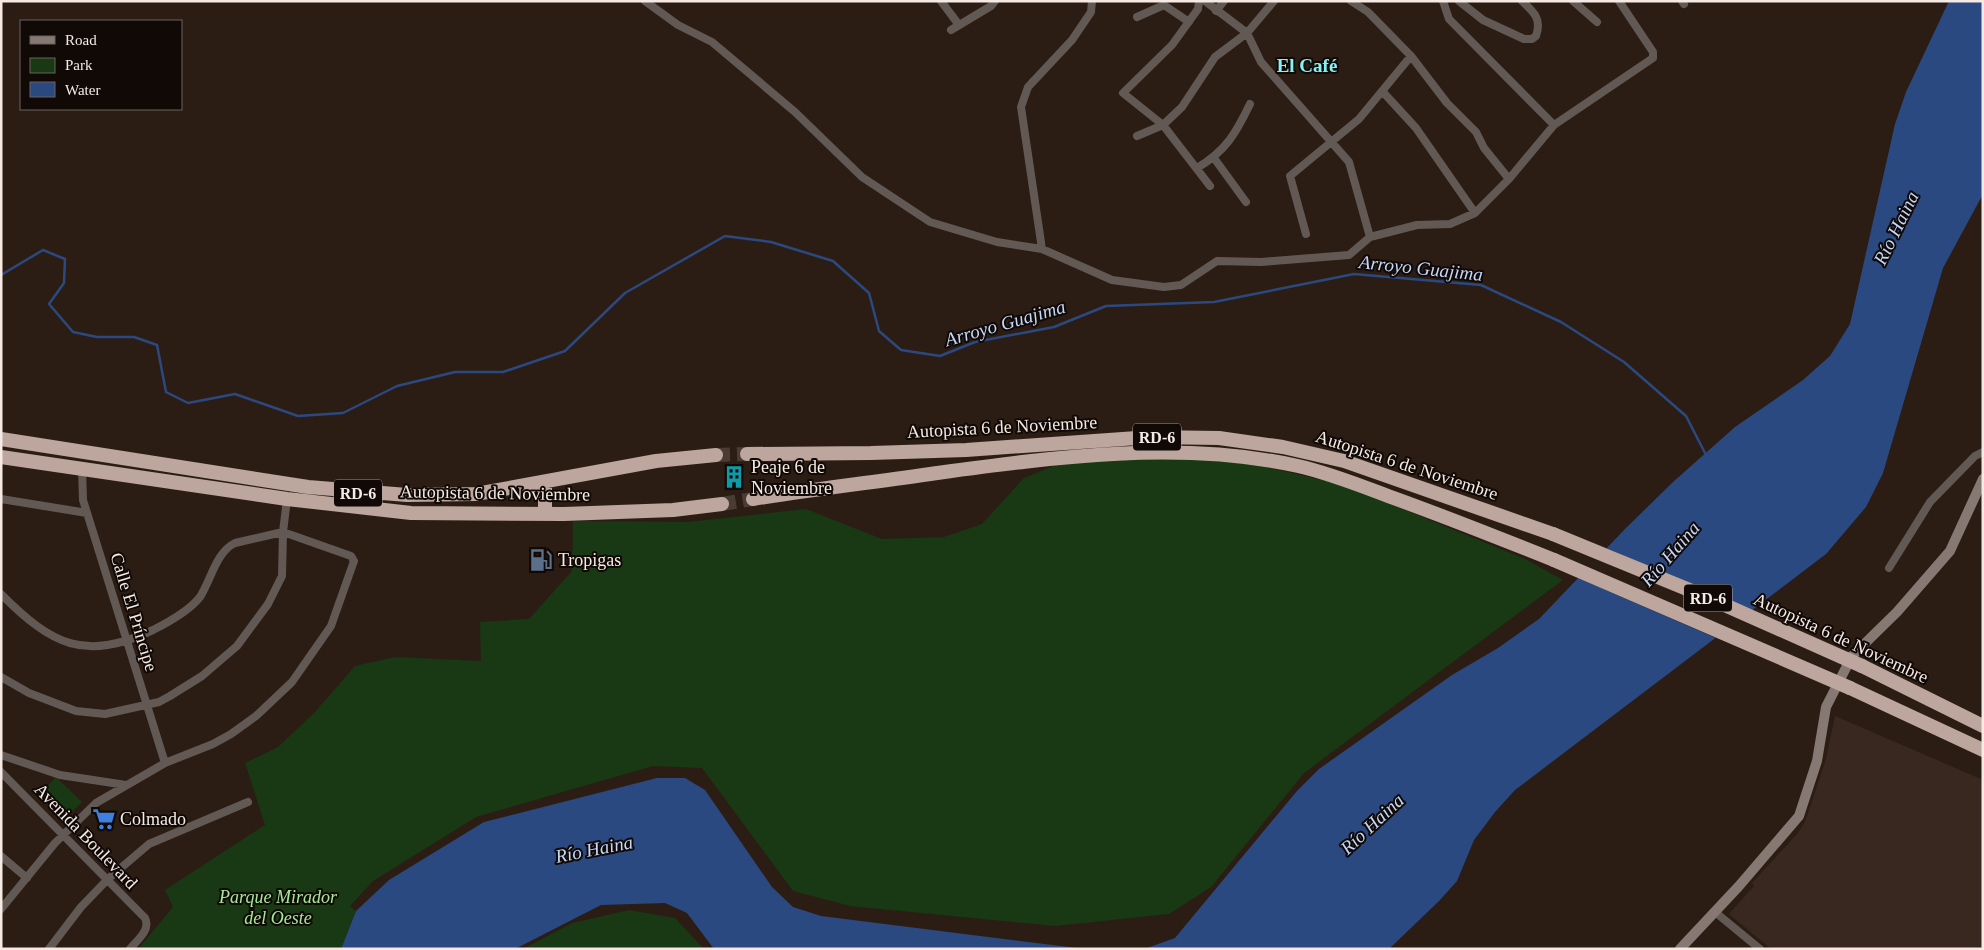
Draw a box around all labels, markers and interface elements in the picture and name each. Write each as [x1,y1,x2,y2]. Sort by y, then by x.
legend [20,20,182,110]
text: Road [65,32,97,48]
district label: El Café [1277,55,1337,76]
text: Park [65,57,93,73]
text: Water [65,82,100,98]
water label: Río Haina [1869,188,1923,269]
water label: Arroyo Guajima [1356,251,1484,285]
water label: Arroyo Guajima [940,296,1068,351]
street label: Autopista 6 de Noviembre [906,412,1098,442]
road number: RD-6 [1133,424,1181,451]
street label: Autopista 6 de Noviembre [1313,426,1501,504]
place label: Peaje 6 de Noviembre [751,457,832,498]
building icon: Peaje 6 de Noviembre [721,464,747,490]
road number: RD-6 [334,479,382,506]
street label: Autopista 6 de Noviembre [400,481,590,505]
water label: Río Haina [1636,517,1704,591]
fuel station icon: Tropigas [528,547,554,573]
street label: Calle El Príncipe [106,550,162,674]
place label: Tropigas [558,550,621,570]
road number: RD-6 [1684,584,1732,612]
street label: Autopista 6 de Noviembre [1750,589,1932,687]
street label: Avenida Boulevard [30,779,142,893]
water label: Río Haina [1335,790,1408,859]
supermarket icon: Colmado [91,806,117,832]
place label: Colmado [120,809,186,829]
water label: Río Haina [552,831,635,867]
park label: Parque Mirador del Oeste [218,887,338,928]

